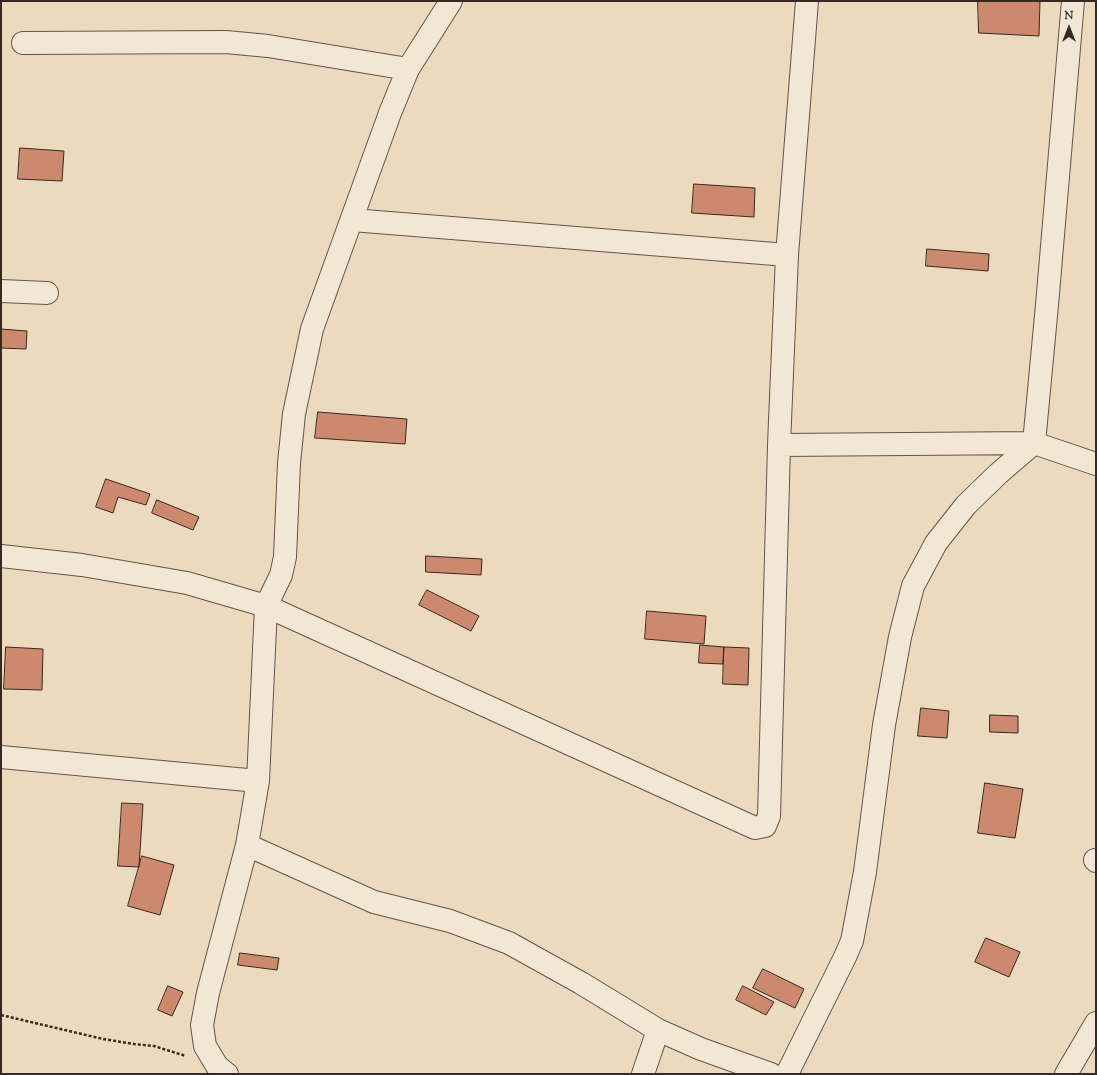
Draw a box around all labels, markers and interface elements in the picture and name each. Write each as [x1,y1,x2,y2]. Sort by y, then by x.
north arrow [1049,8,1089,48]
text: N [1065,8,1073,24]

